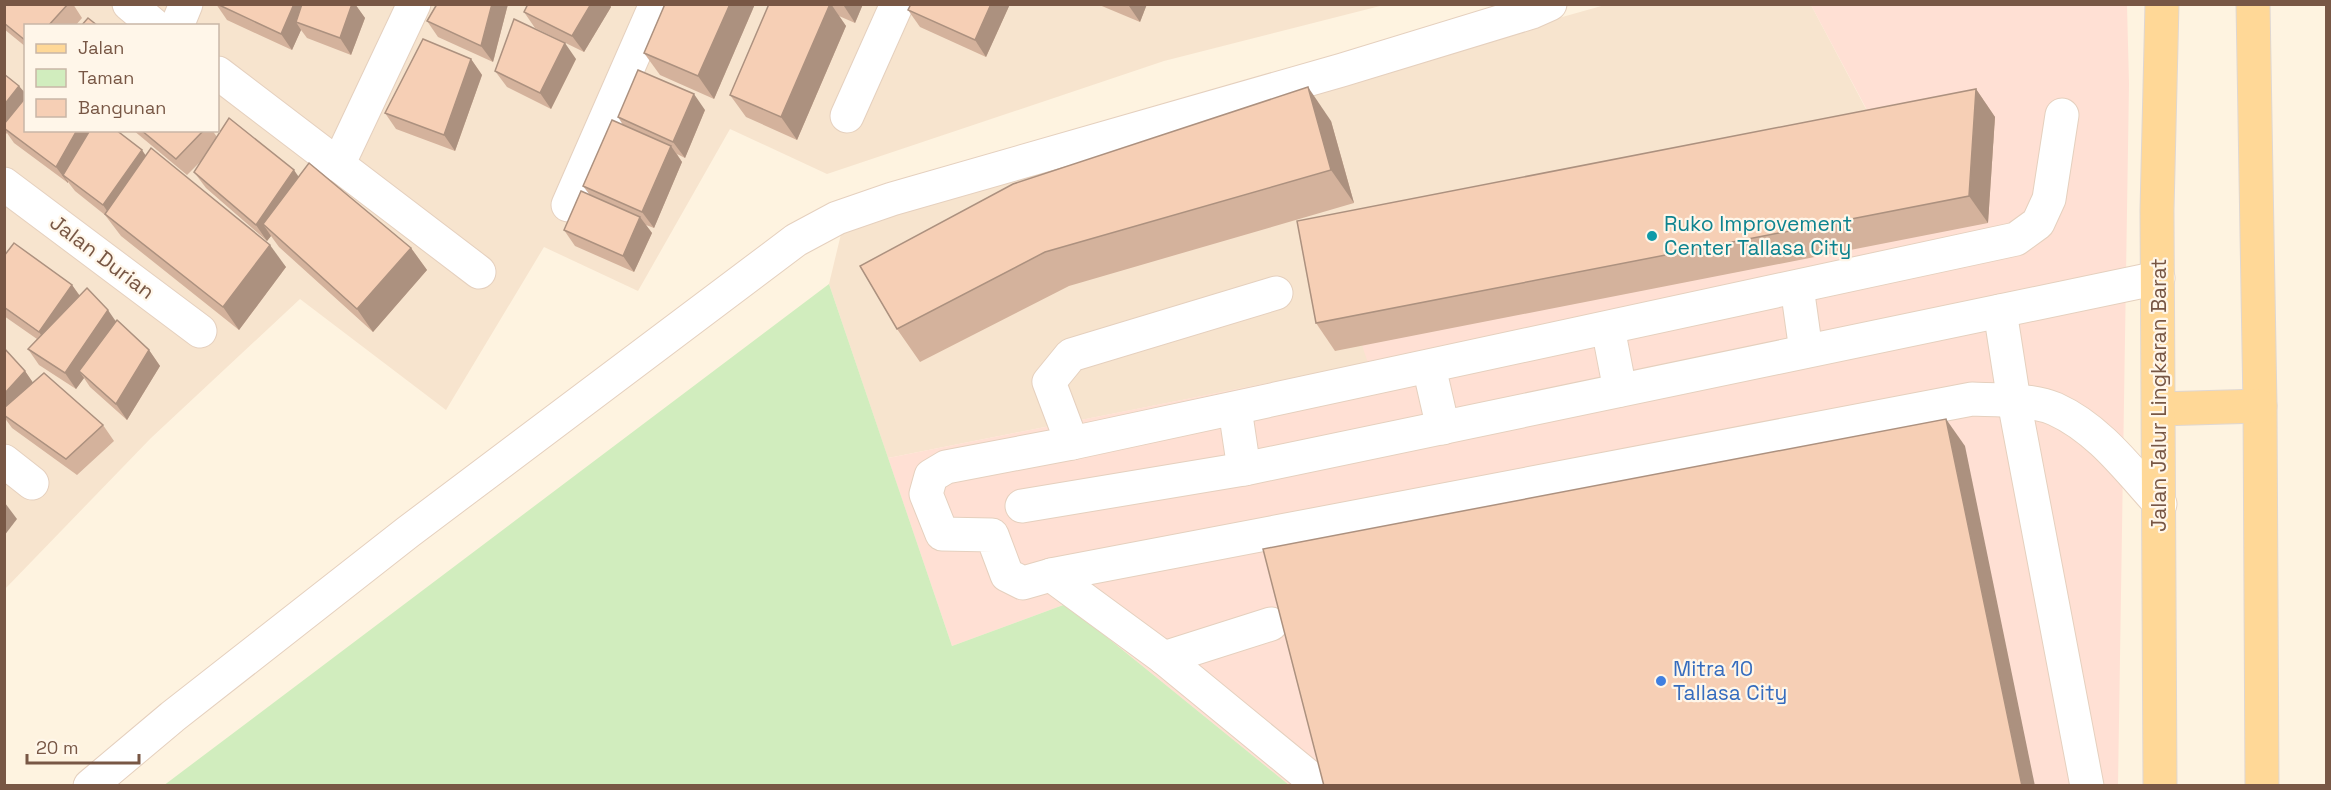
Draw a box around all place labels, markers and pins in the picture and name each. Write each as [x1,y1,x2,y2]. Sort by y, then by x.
place label: Ruko Improvement Center Tallasa City [1664,210,1852,261]
marker: Ruko Improvement Center Tallasa City [1645,229,1659,243]
place label: Mitra 10 Tallasa City [1673,655,1787,706]
marker: Mitra 10 Tallasa City [1654,674,1668,688]

